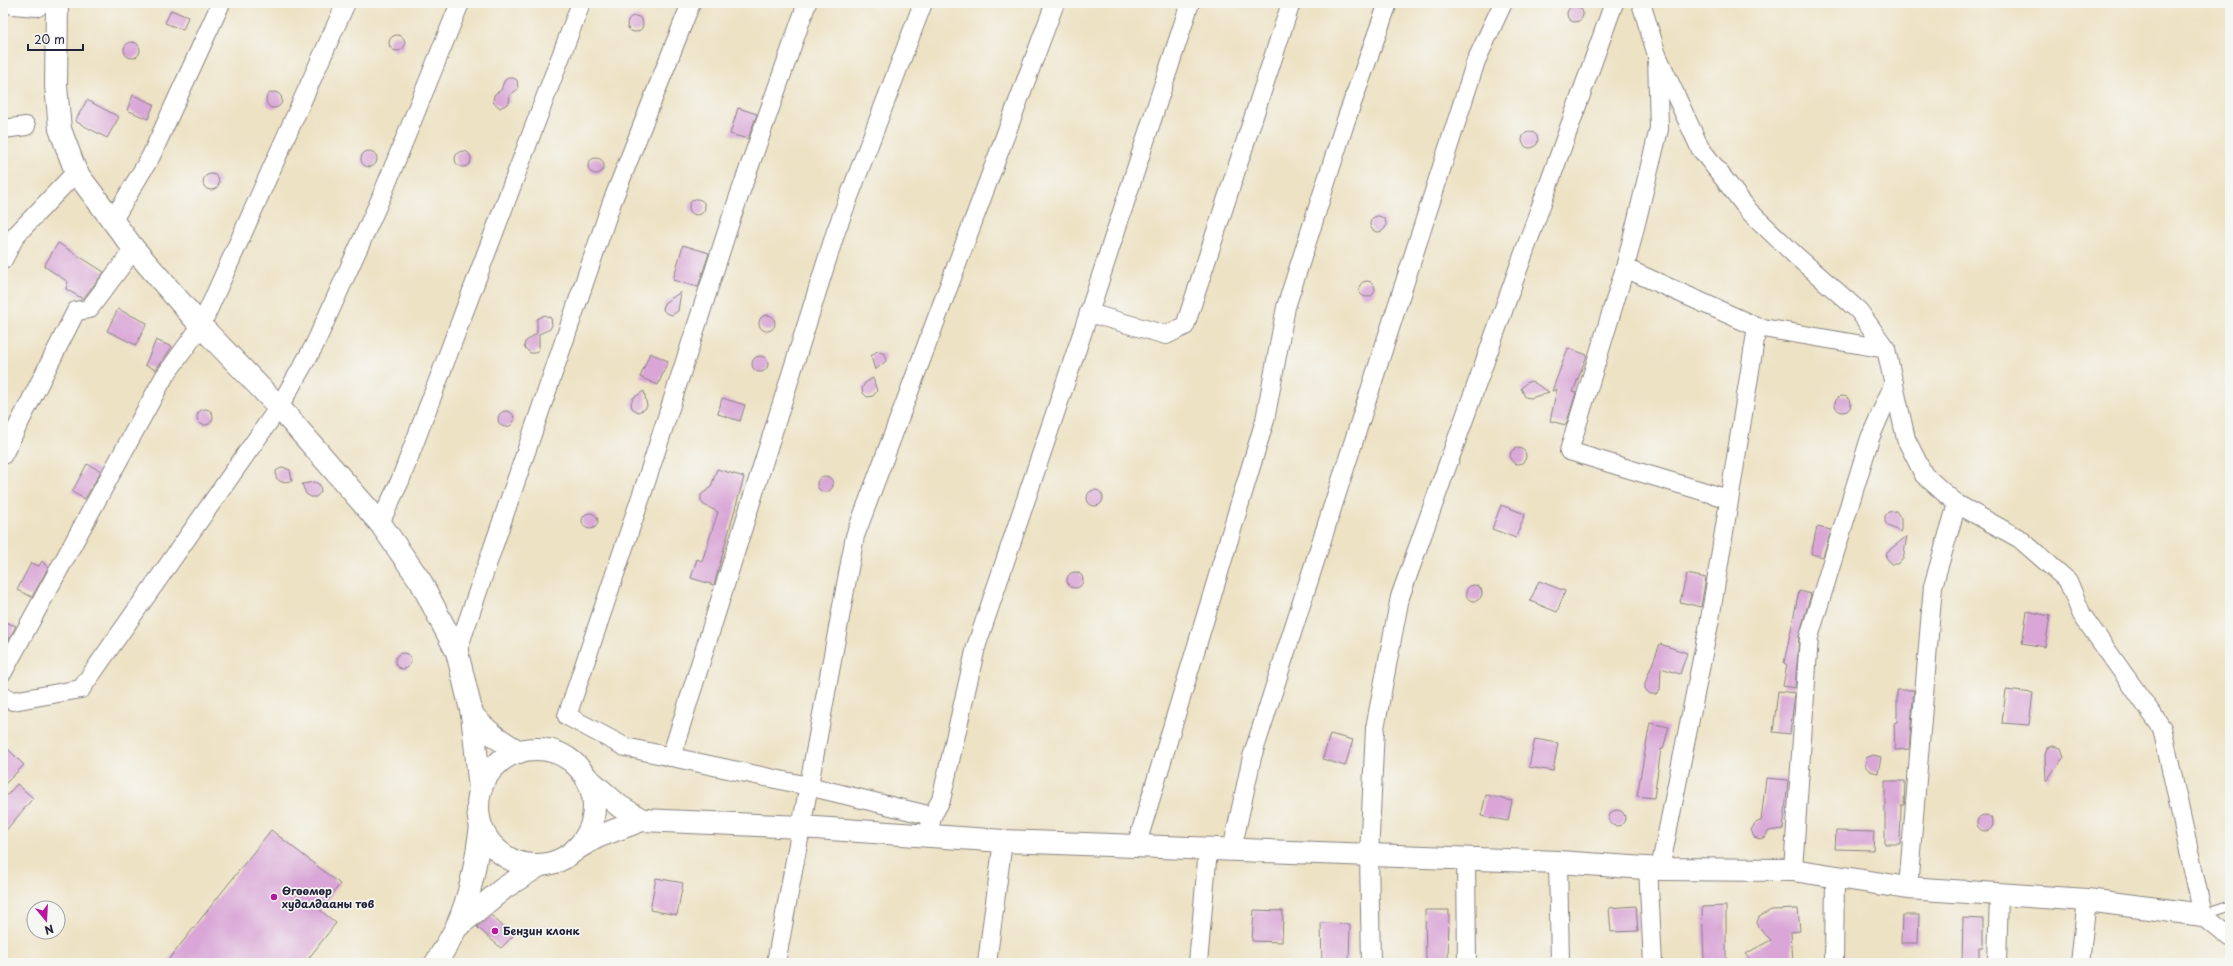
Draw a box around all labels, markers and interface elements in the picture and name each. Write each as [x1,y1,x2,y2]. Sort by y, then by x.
scale bar [28,26,83,52]
text: 20 m [34,30,65,48]
place label: Өгөөмөр худалдааны төв [282,882,375,912]
marker: Өгөөмөр худалдааны төв [269,892,279,902]
north arrow [26,900,66,940]
text: N [42,921,56,940]
place label: Бензин клонк [503,922,581,939]
marker: Бензин клонк [490,926,500,936]

